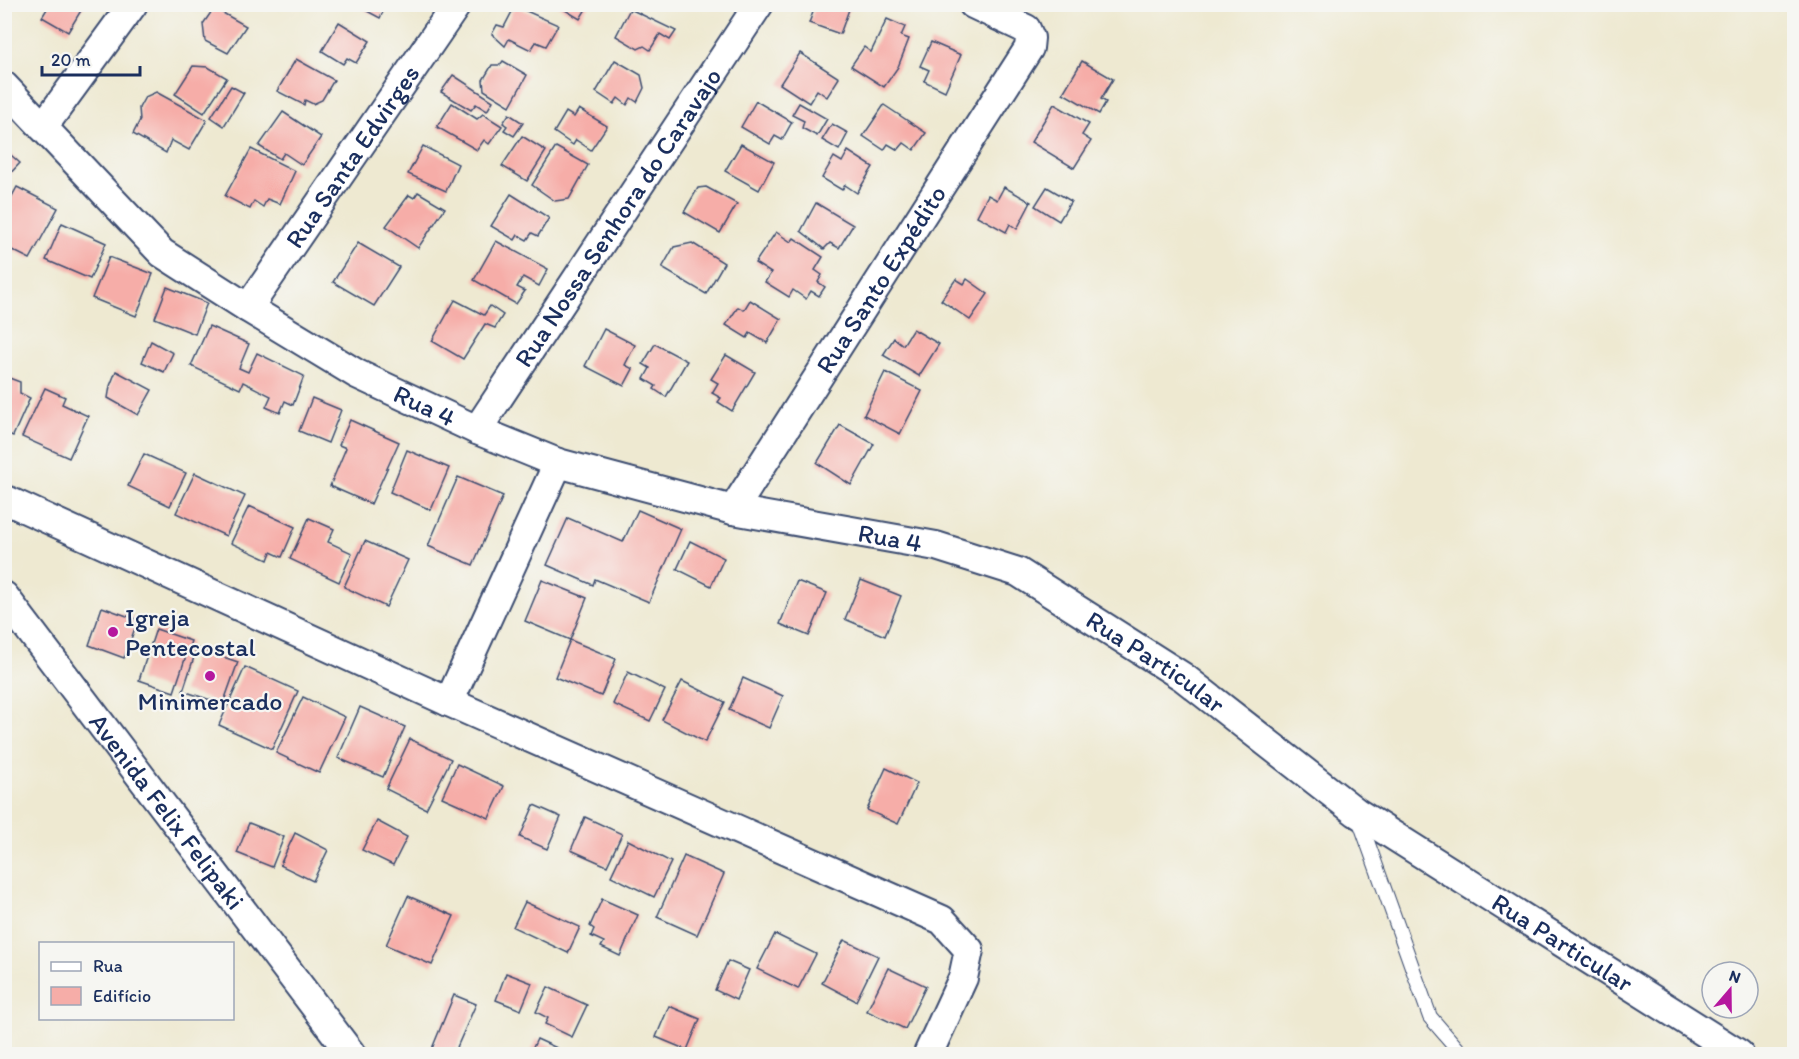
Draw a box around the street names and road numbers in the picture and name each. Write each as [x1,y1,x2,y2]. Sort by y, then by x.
street label: Rua Santa Edvirges [278,59,426,254]
street label: Rua Nossa Senhora do Caravajo [507,62,728,373]
street label: Rua Santo Expédito [809,179,953,379]
street label: Rua 4 [389,377,461,434]
street label: Rua 4 [856,516,925,559]
street label: Rua Particular [1080,604,1232,720]
street label: Avenida Felix Felipaki [82,707,252,916]
street label: Rua Particular [1486,886,1639,999]

